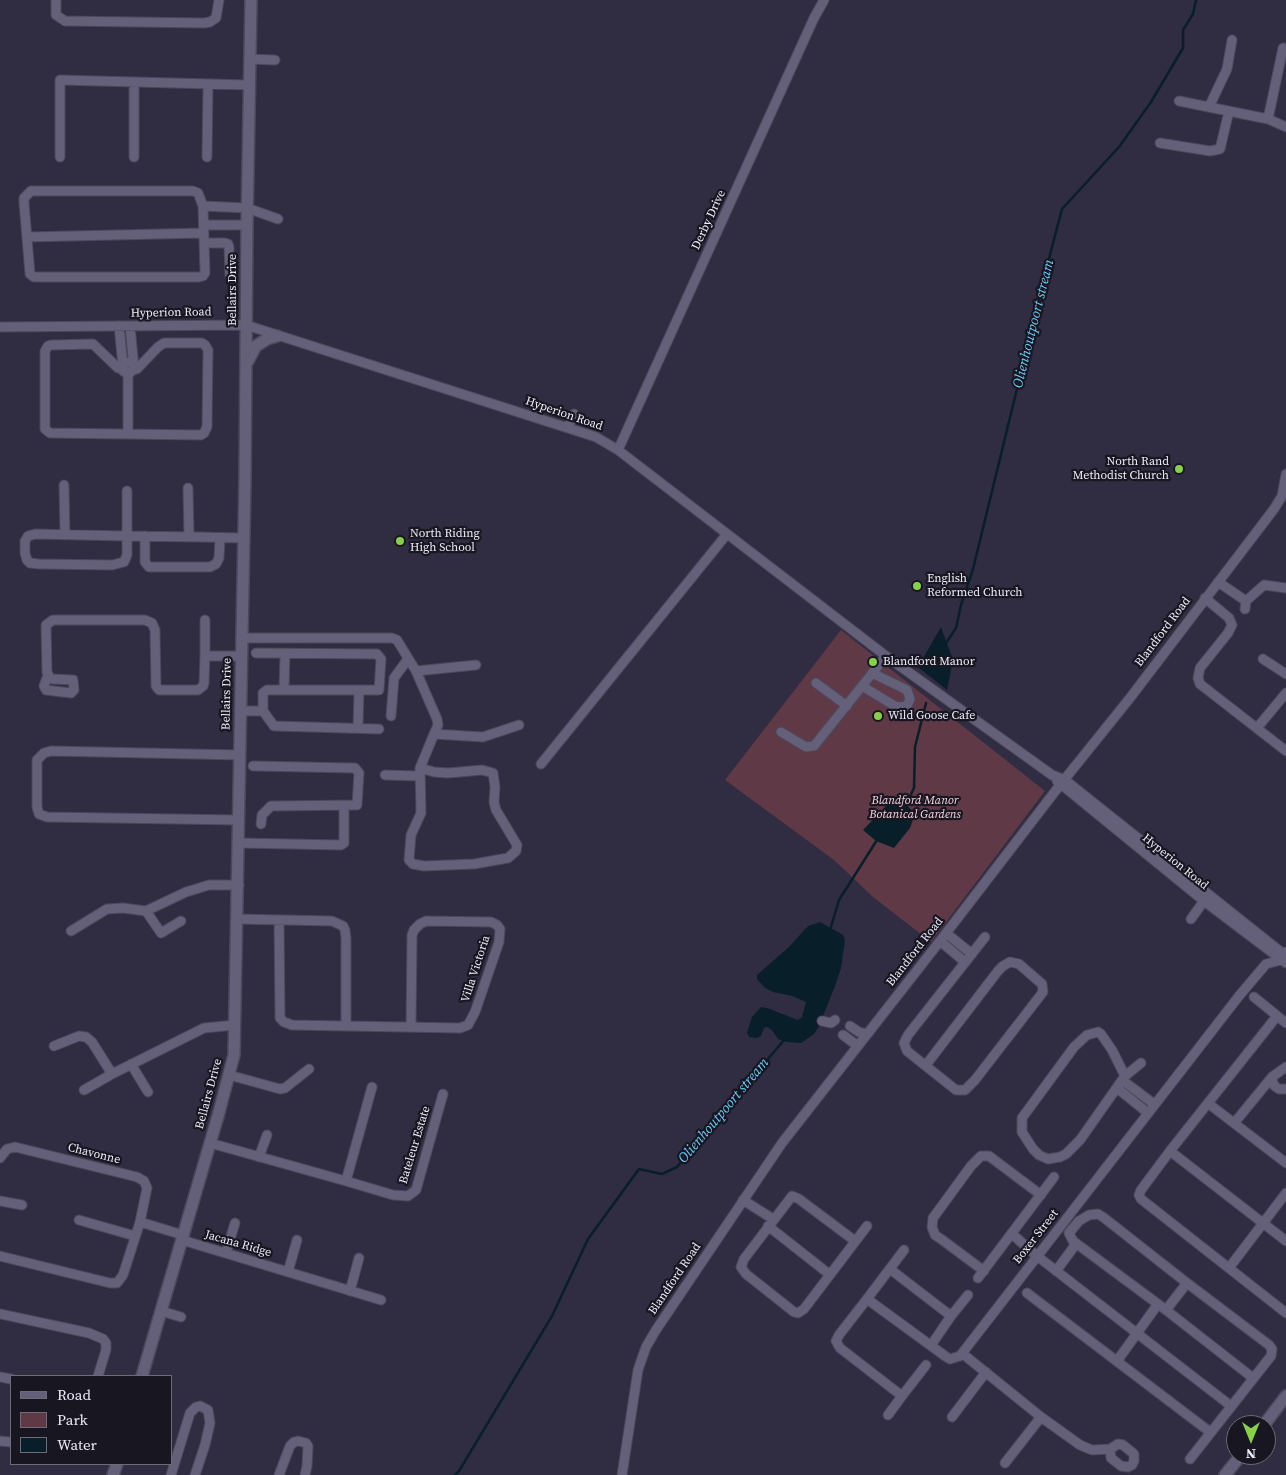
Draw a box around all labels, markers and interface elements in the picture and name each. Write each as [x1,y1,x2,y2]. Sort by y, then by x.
street label: Derby Drive [689,188,729,252]
street label: Bellairs Drive [226,254,240,326]
water label: Olienhoutpoort stream [1010,258,1058,390]
street label: Hyperion Road [130,305,212,321]
street label: Hyperion Road [523,394,605,434]
place label: North Rand Methodist Church [1073,455,1169,483]
marker: North Rand Methodist Church [1173,463,1185,475]
place label: North Riding High School [410,527,480,555]
marker: North Riding High School [394,535,406,547]
place label: English Reformed Church [927,572,1023,600]
marker: English Reformed Church [911,580,923,592]
street label: Blandford Road [1132,594,1194,670]
place label: Blandford Manor [883,655,975,669]
marker: Blandford Manor [867,656,879,668]
street label: Bellairs Drive [219,658,235,730]
place label: Wild Goose Cafe [888,709,975,723]
marker: Wild Goose Cafe [872,710,884,722]
park label: Blandford Manor Botanical Gardens [869,794,961,822]
street label: Hyperion Road [1139,831,1211,893]
street label: Blandford Road [884,915,946,989]
street label: Villa Victoria [458,934,494,1004]
water label: Olienhoutpoort stream [675,1055,773,1167]
street label: Bellairs Drive [193,1057,225,1131]
street label: Bateleur Estate [396,1104,434,1186]
street label: Chavonne [66,1141,122,1167]
street label: Boxer Street [1010,1207,1062,1267]
street label: Jacana Ridge [203,1228,273,1260]
street label: Blandford Road [646,1240,704,1318]
legend [10,1375,172,1465]
text: Road [57,1384,91,1405]
text: Park [57,1409,88,1430]
north arrow [1226,1415,1276,1465]
text: Water [57,1434,97,1455]
text: N [1246,1444,1256,1464]

